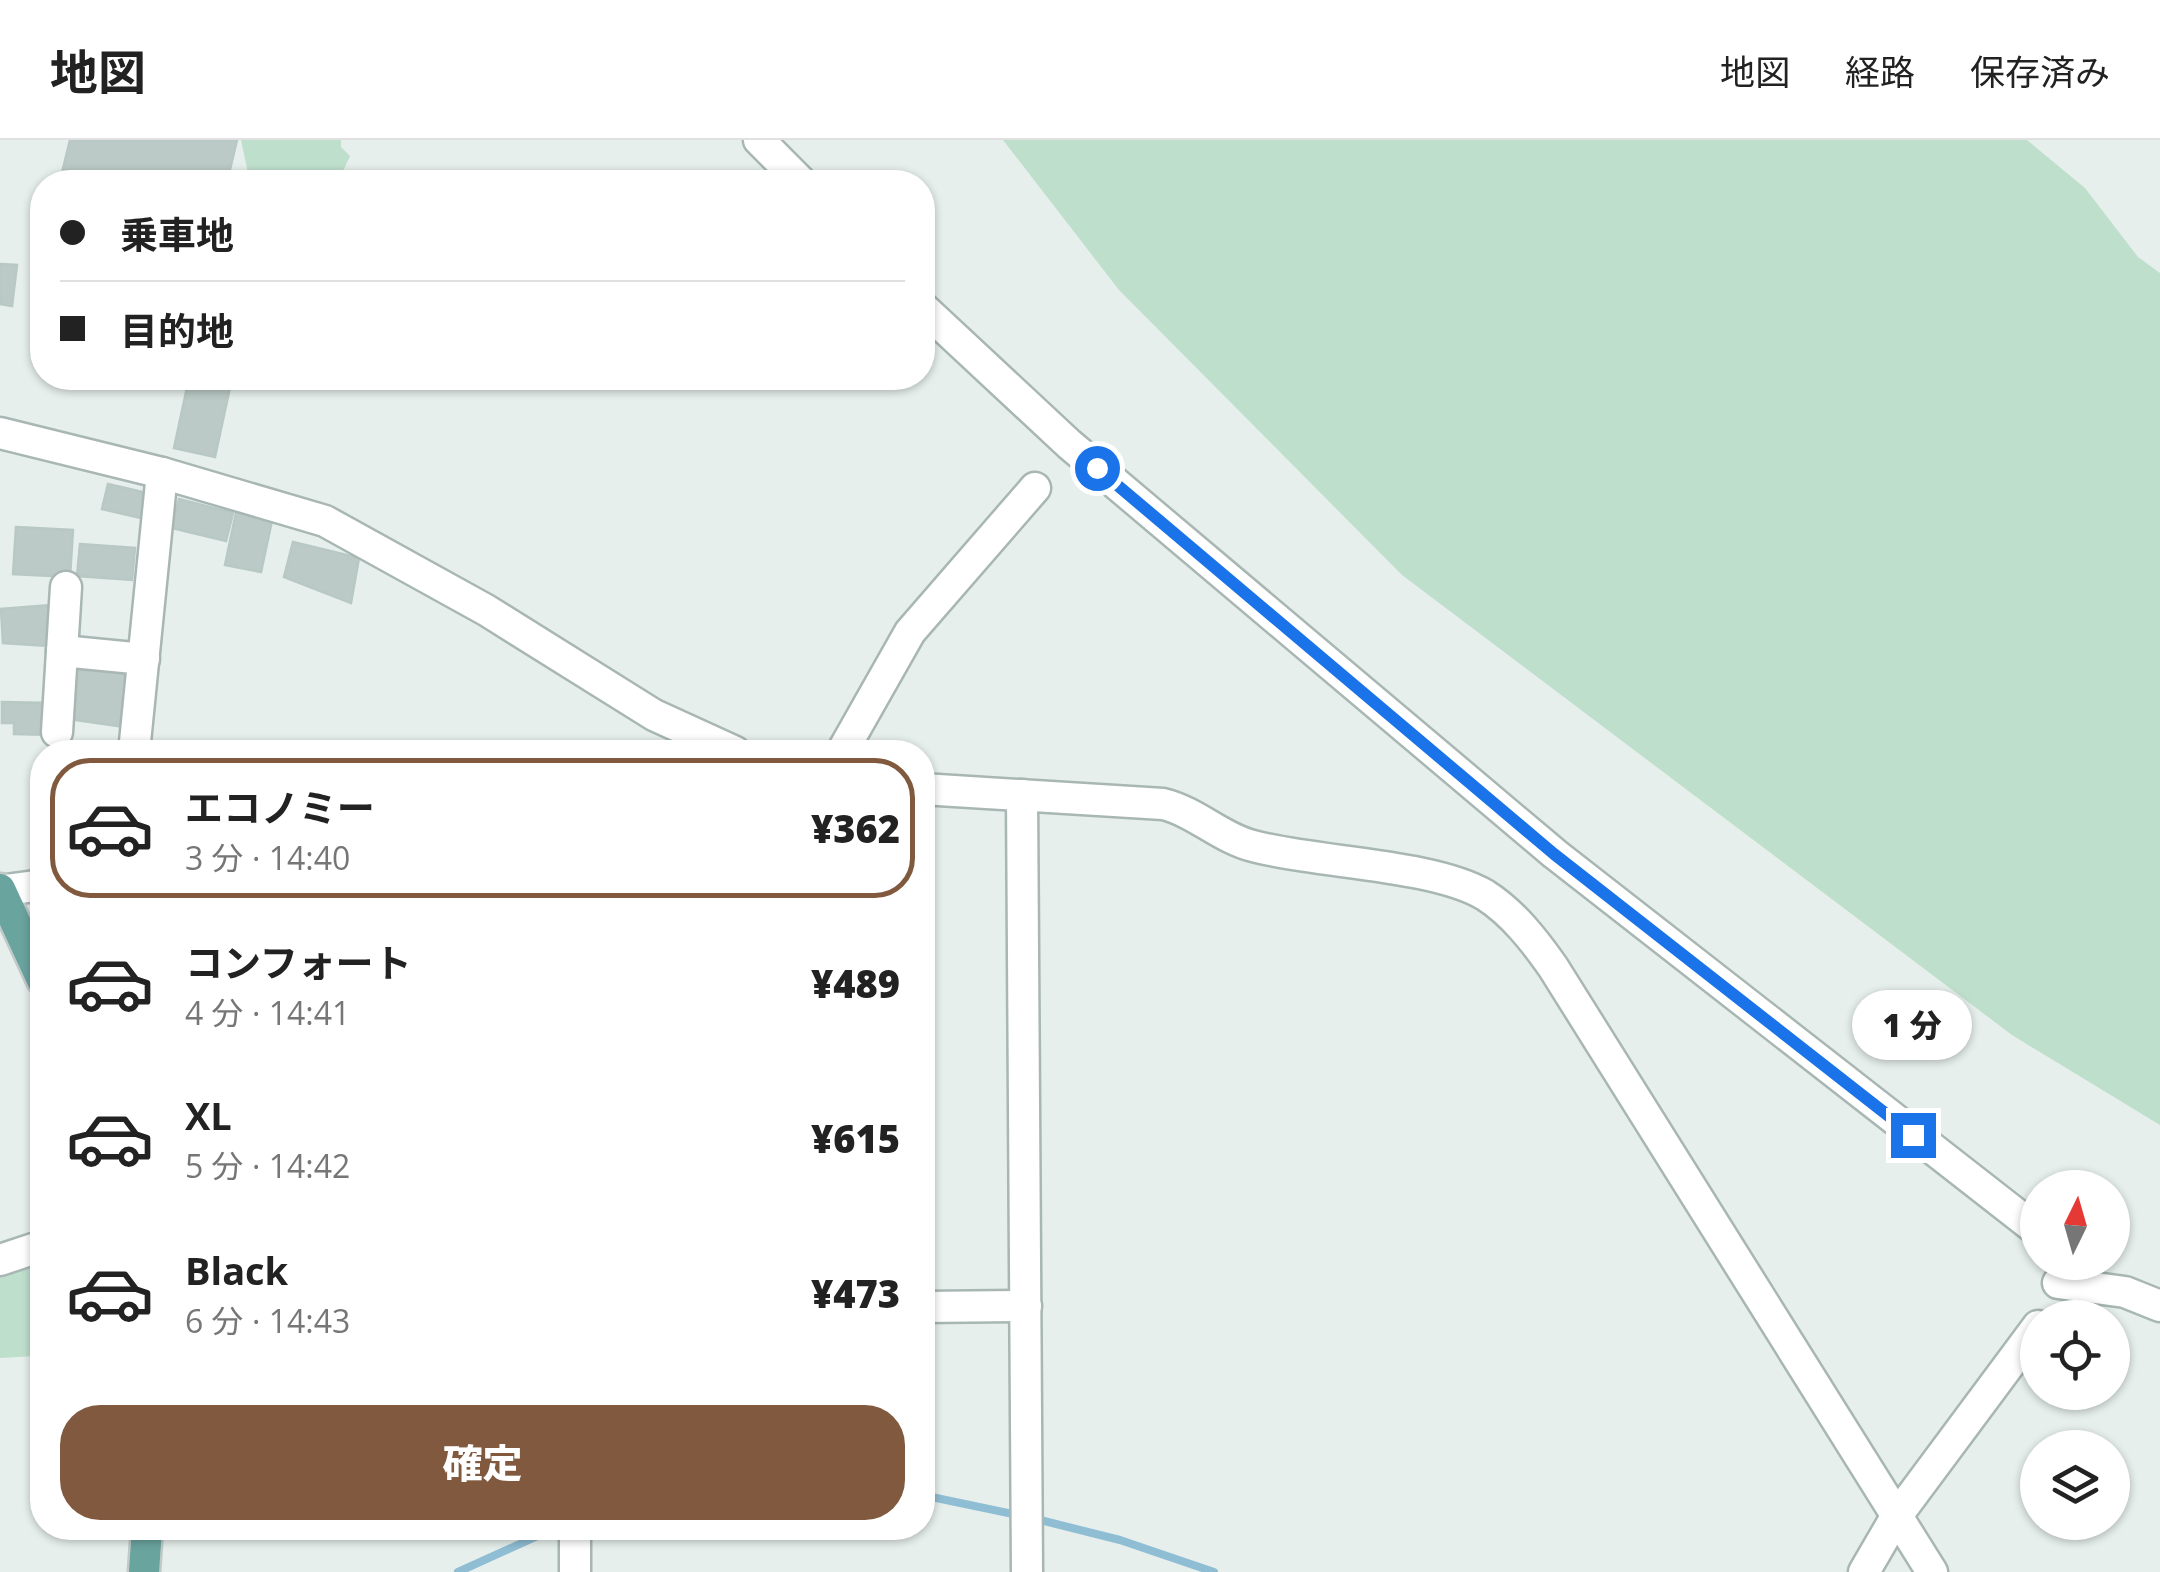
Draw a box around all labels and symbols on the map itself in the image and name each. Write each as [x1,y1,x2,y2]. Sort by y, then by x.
route start [1075,446,1120,491]
callout: 1 分 [1853,990,1973,1060]
route end [1891,1113,1936,1158]
north arrow [2020,1170,2130,1280]

